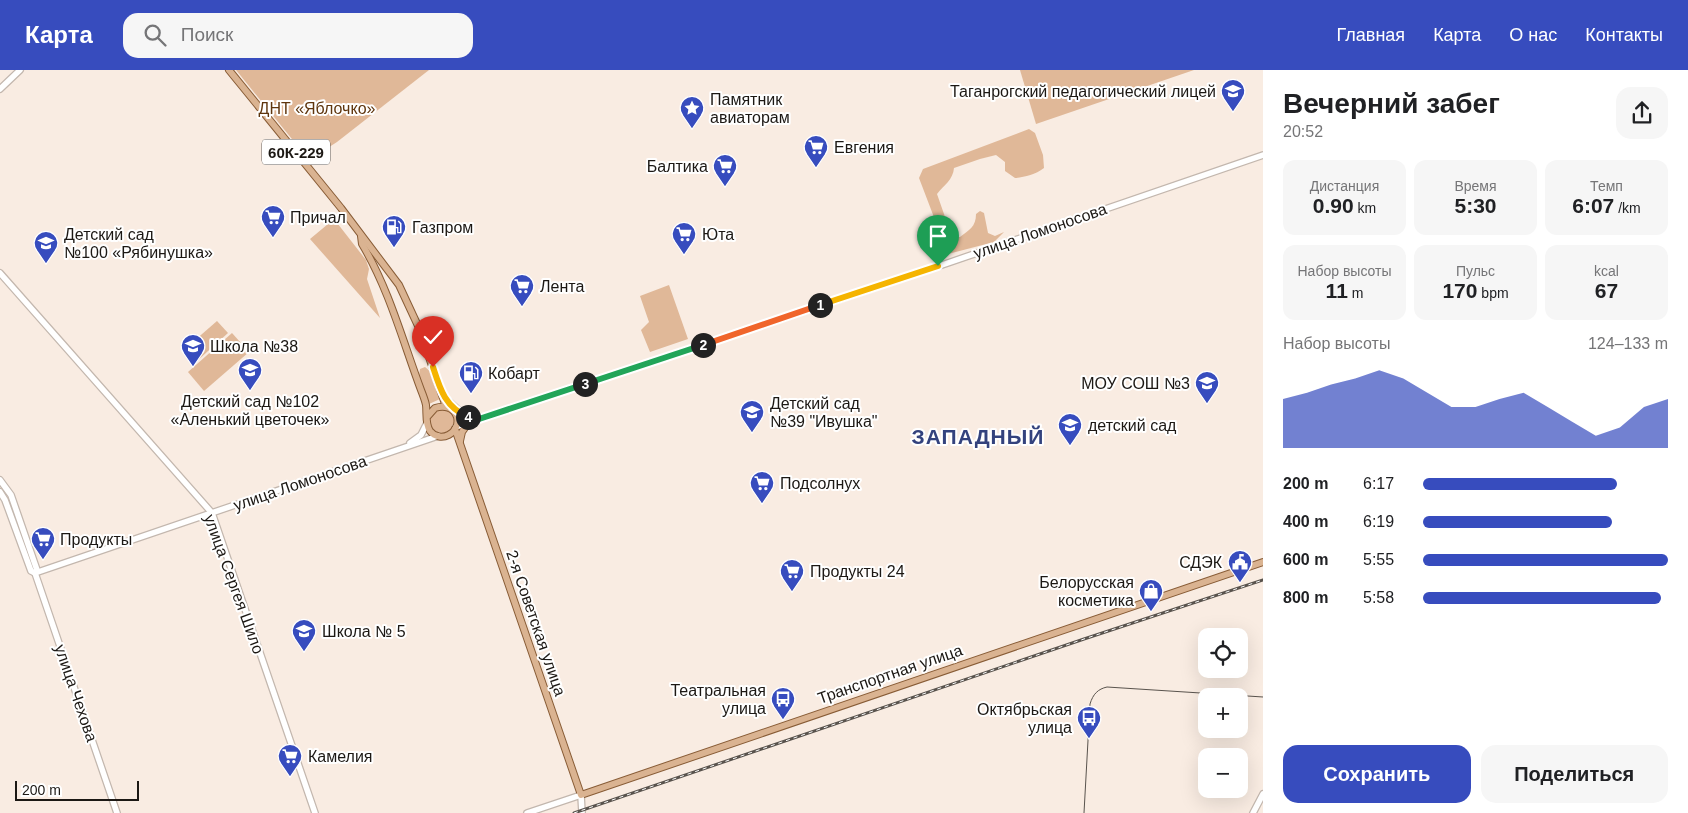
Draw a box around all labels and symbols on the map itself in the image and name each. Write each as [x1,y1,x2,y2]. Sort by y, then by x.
school or university icon: Таганрогский педагогический лицей [1220,78,1246,112]
place label: Таганрогский педагогический лицей [950,83,1216,100]
place label: Памятник авиаторам [710,91,790,126]
place icon: Памятник авиаторам [679,95,705,129]
park label: ДНТ «Яблочко» [259,100,376,117]
supermarket icon: Евгения [803,134,829,168]
place label: Евгения [834,139,894,156]
road number: 60К-229 [262,140,330,164]
supermarket icon: Балтика [712,153,738,187]
place label: Балтика [647,158,708,175]
street label: улица Ломоносова [971,200,1109,262]
supermarket icon: Причал [260,204,286,238]
place label: Причал [290,209,346,226]
fuel station icon: Газпром [381,214,407,248]
pin [917,215,959,266]
place label: Газпром [412,219,473,236]
supermarket icon: Юта [671,221,697,255]
place label: Детский сад №100 «Рябинушка» [64,226,213,261]
place label: Юта [702,226,734,243]
school or university icon: Детский сад №100 «Рябинушка» [33,230,59,264]
supermarket icon: Лента [509,273,535,307]
place label: Лента [540,278,584,295]
pin: 1 [808,292,832,318]
pin [412,316,454,367]
pin: 2 [690,332,716,358]
school or university icon: Школа №38 [180,333,206,367]
place label: Школа №38 [210,338,298,355]
school or university icon: Детский сад №102 «Аленький цветочек» [237,357,263,391]
fuel station icon: Кобарт [458,360,484,394]
place label: Кобарт [488,365,540,382]
school or university icon: МОУ СОШ №3 [1194,370,1220,404]
pin: 3 [572,372,598,396]
place label: МОУ СОШ №3 [1081,375,1190,392]
place label: Детский сад №102 «Аленький цветочек» [171,393,330,428]
place label: Детский сад №39 "Ивушка" [770,395,878,430]
school or university icon: Детский сад №39 "Ивушка" [739,399,765,433]
pin: 4 [456,404,480,430]
school or university icon: детский сад [1057,412,1083,446]
place label: детский сад [1088,417,1177,434]
district label: ЗАПАДНЫЙ [912,425,1044,448]
street label: улица Ломоносова [231,452,369,514]
supermarket icon: Подсолнух [749,470,775,504]
place label: Подсолнух [780,475,860,492]
street label: улица Сергея Шило [201,512,267,656]
supermarket icon: Продукты [30,526,56,560]
place label: Продукты [60,531,132,548]
street label: 2-я Советская улица [503,548,569,698]
public building icon: СДЭК [1227,549,1253,583]
place label: СДЭК [1179,554,1223,571]
supermarket icon: Продукты 24 [779,558,805,592]
place label: Продукты 24 [810,563,905,580]
place label: Белорусская косметика [1039,574,1134,609]
shop icon: Белорусская косметика [1138,578,1164,612]
school or university icon: Школа № 5 [291,618,317,652]
place label: Школа № 5 [322,623,406,640]
street label: Транспортная улица [815,641,965,707]
street label: улица Чехова [51,642,101,744]
place label: Театральная улица [670,682,766,717]
bus stop icon: Театральная улица [770,686,796,720]
place label: Октябрьская улица [977,701,1072,736]
bus stop icon: Октябрьская улица [1076,705,1102,739]
supermarket icon: Камелия [277,743,303,777]
place label: Камелия [308,748,373,765]
scale bar [15,778,139,801]

